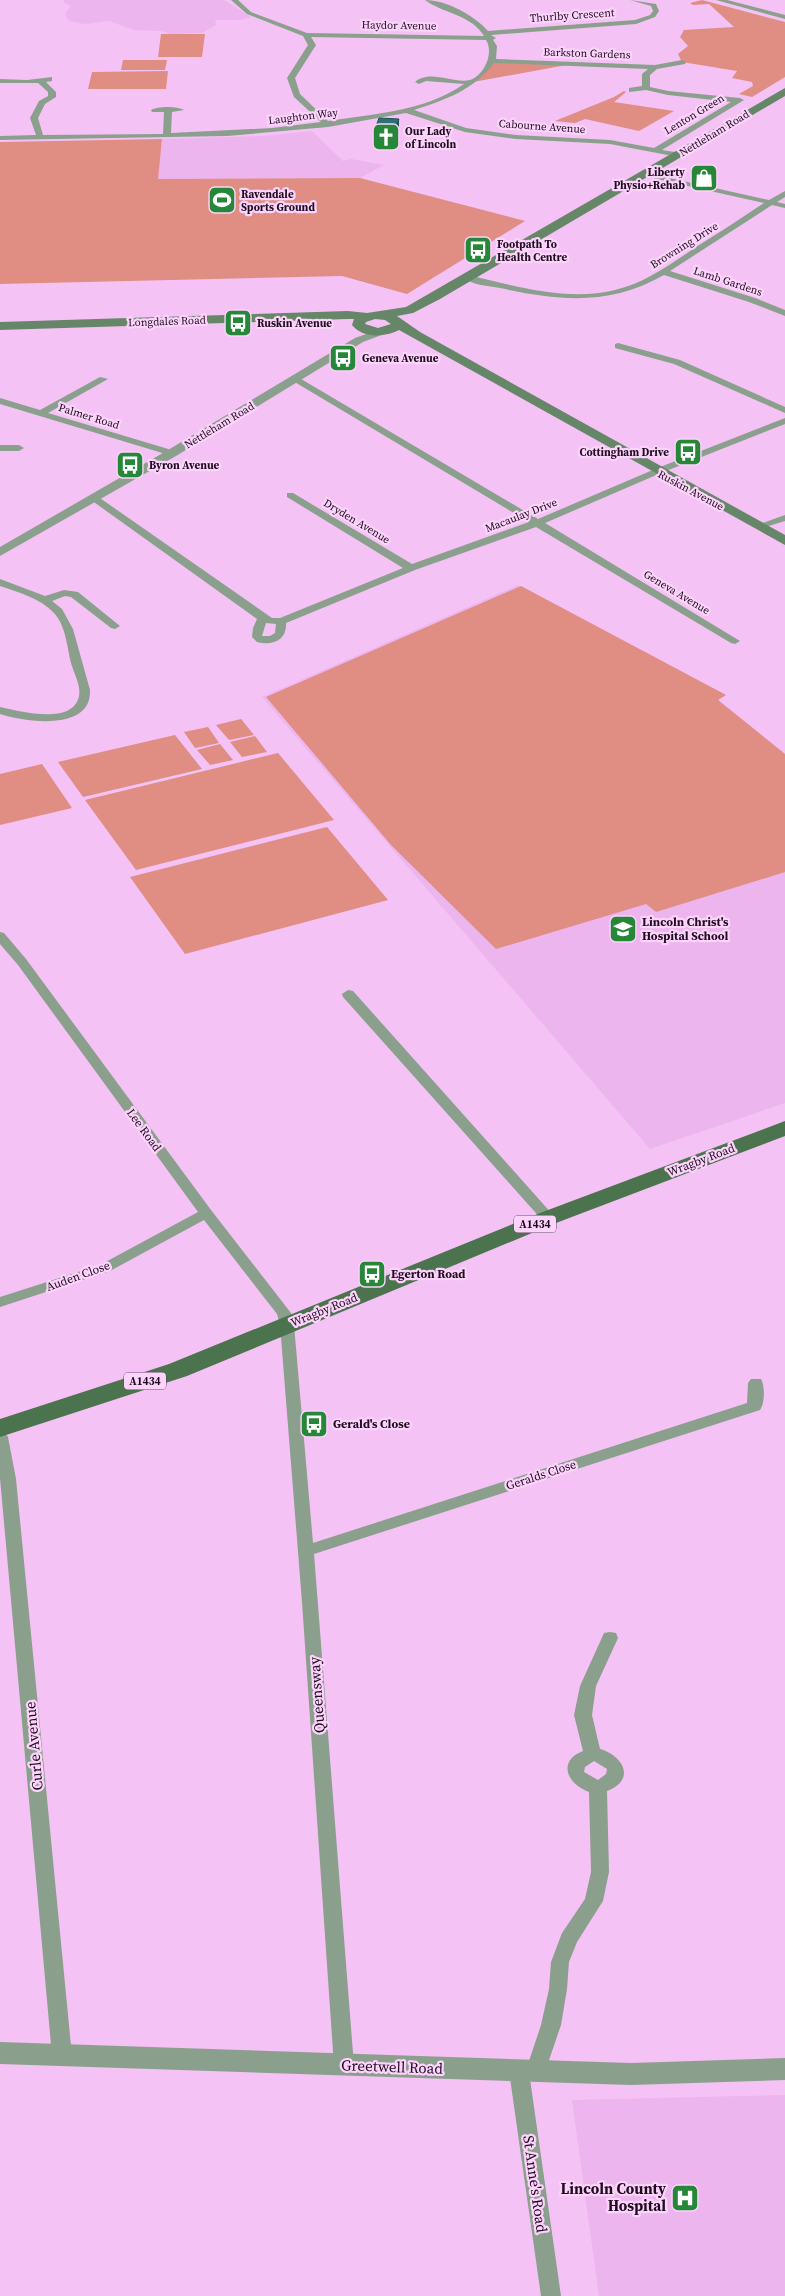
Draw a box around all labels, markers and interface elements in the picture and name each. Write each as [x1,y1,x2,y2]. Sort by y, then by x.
street label: Thurlby Crescent [529,5,615,26]
street label: Haydor Avenue [361,17,437,34]
street label: Barkston Gardens [543,44,631,63]
street label: Lenton Green [661,90,727,138]
street label: Laughton Way [267,105,339,128]
street label: Nettleham Road [676,106,753,160]
street label: Cabourne Avenue [498,116,586,137]
church icon: Our Lady of Lincoln [371,122,401,152]
place label: Our Lady of Lincoln [405,124,456,152]
shop icon: Liberty Physio+Rehab [689,163,719,193]
place label: Liberty Physio+Rehab [614,165,685,193]
sports icon: Ravendale Sports Ground [207,185,237,215]
place label: Ravendale Sports Ground [241,187,315,215]
street label: Browning Drive [648,218,721,272]
bus stop icon: Footpath To Health Centre [463,235,493,265]
place label: Footpath To Health Centre [497,237,567,265]
street label: Lamb Gardens [691,263,765,300]
bus stop icon: Ruskin Avenue [223,308,253,338]
street label: Longdales Road [128,313,207,330]
place label: Ruskin Avenue [257,316,332,331]
bus stop icon: Geneva Avenue [328,343,358,373]
place label: Geneva Avenue [362,351,439,366]
street label: Nettleham Road [181,398,258,452]
street label: Palmer Road [57,400,122,433]
bus stop icon: Cottingham Drive [673,437,703,467]
place label: Cottingham Drive [580,445,669,460]
bus stop icon: Byron Avenue [115,450,145,480]
place label: Byron Avenue [149,458,220,473]
street label: Ruskin Avenue [655,467,727,514]
street label: Macaulay Drive [483,495,560,536]
street label: Dryden Avenue [321,496,393,547]
street label: Geneva Avenue [641,567,713,618]
school or university icon: Lincoln Christ's Hospital School [608,914,638,944]
place label: Lincoln Christ's Hospital School [642,914,729,944]
street label: Lee Road [123,1105,165,1155]
street label: Wragby Road [665,1140,737,1180]
road number: A1434 [514,1216,556,1232]
street label: Auden Close [44,1257,112,1295]
bus stop icon: Egerton Road [357,1259,387,1289]
place label: Egerton Road [391,1266,466,1282]
street label: Wragby Road [288,1289,360,1331]
road number: A1434 [124,1372,166,1390]
bus stop icon: Gerald's Close [299,1409,329,1439]
place label: Gerald's Close [333,1416,410,1432]
street label: Geralds Close [504,1456,578,1494]
street label: Queensway [303,1656,330,1734]
street label: Curle Avenue [19,1700,48,1791]
street label: Greetwell Road [341,2054,444,2079]
street label: St Anne's Road [518,2134,553,2234]
place label: Lincoln County Hospital [561,2178,666,2216]
hospital icon: Lincoln County Hospital [670,2183,700,2213]

